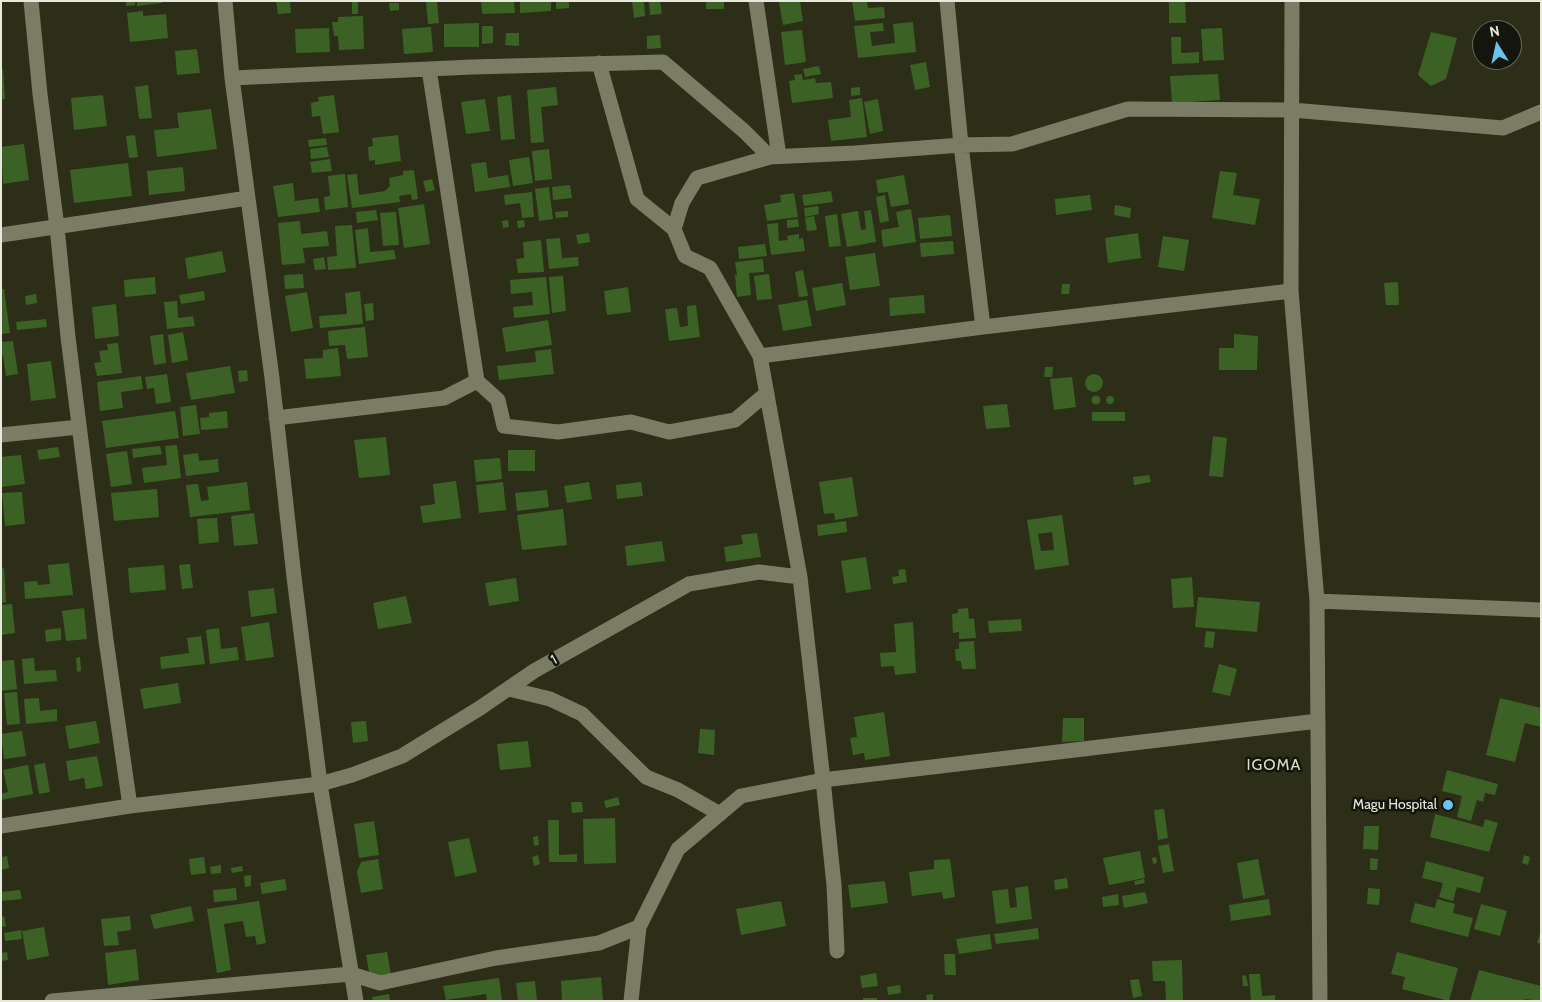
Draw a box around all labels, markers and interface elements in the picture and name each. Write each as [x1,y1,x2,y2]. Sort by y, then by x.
north arrow [1472,20,1522,70]
text: N [1488,21,1501,41]
street label: 1 [548,652,560,668]
district label: IGOMA [1246,755,1302,775]
place label: Magu Hospital [1353,797,1437,813]
marker: Magu Hospital [1441,798,1455,812]

